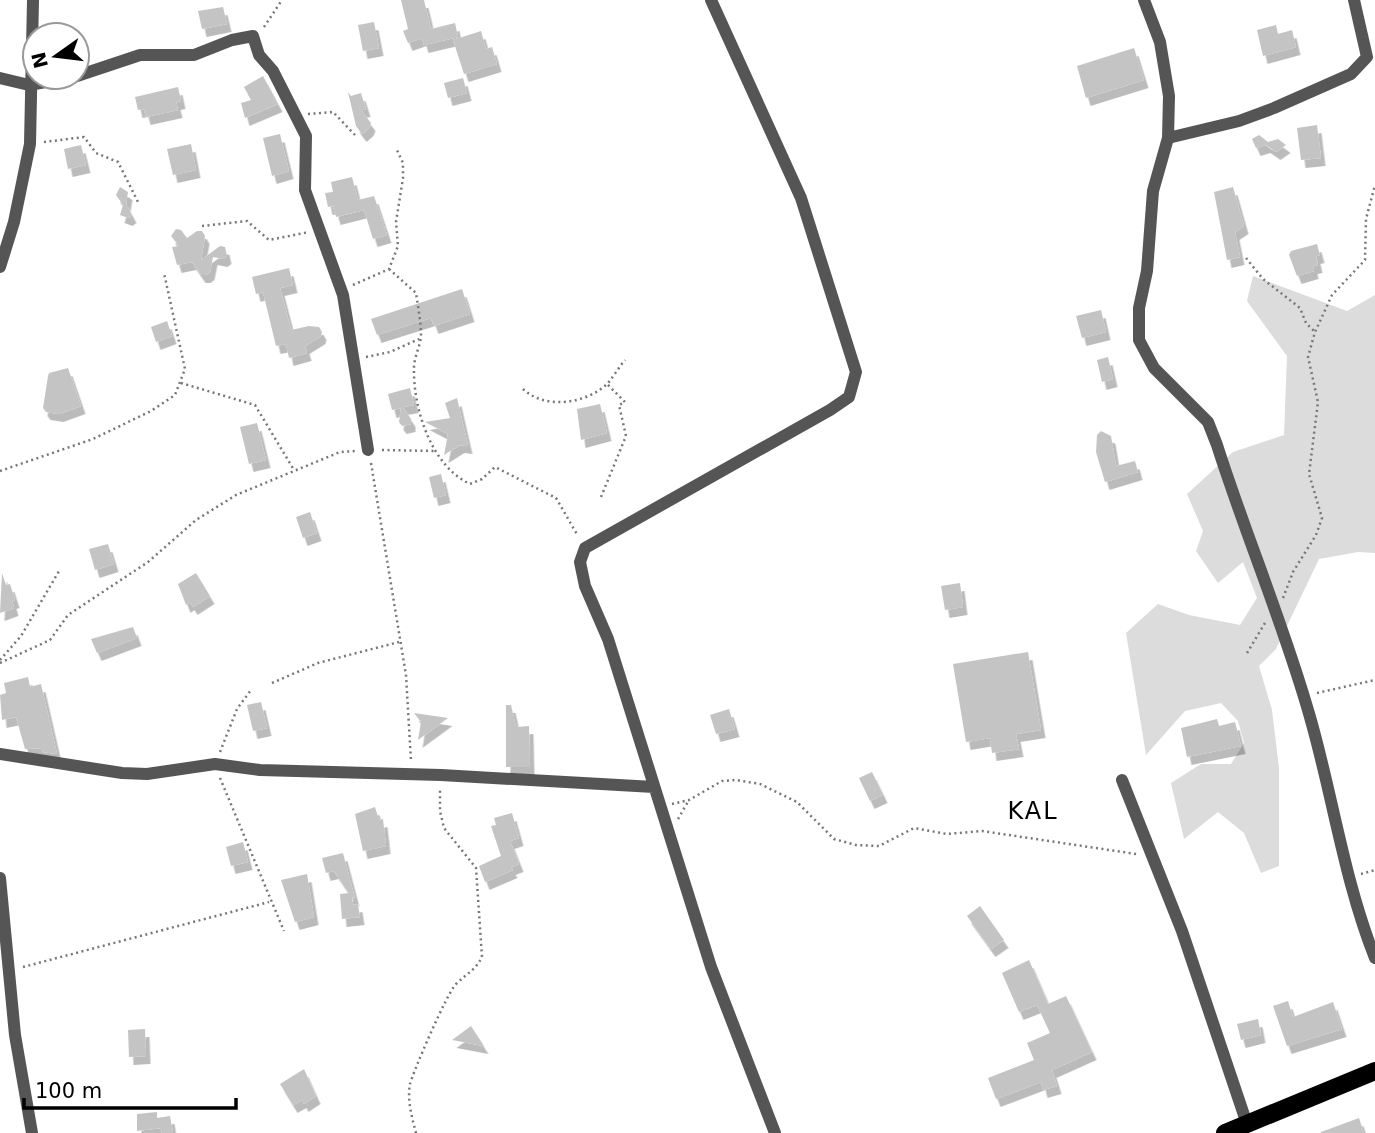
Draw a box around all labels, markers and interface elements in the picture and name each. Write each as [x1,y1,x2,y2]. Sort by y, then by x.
north arrow [21,21,91,91]
text: N [27,50,52,70]
district label: KAL [1007,797,1059,825]
scale bar [24,1066,236,1110]
text: 100 m [35,1079,102,1103]

